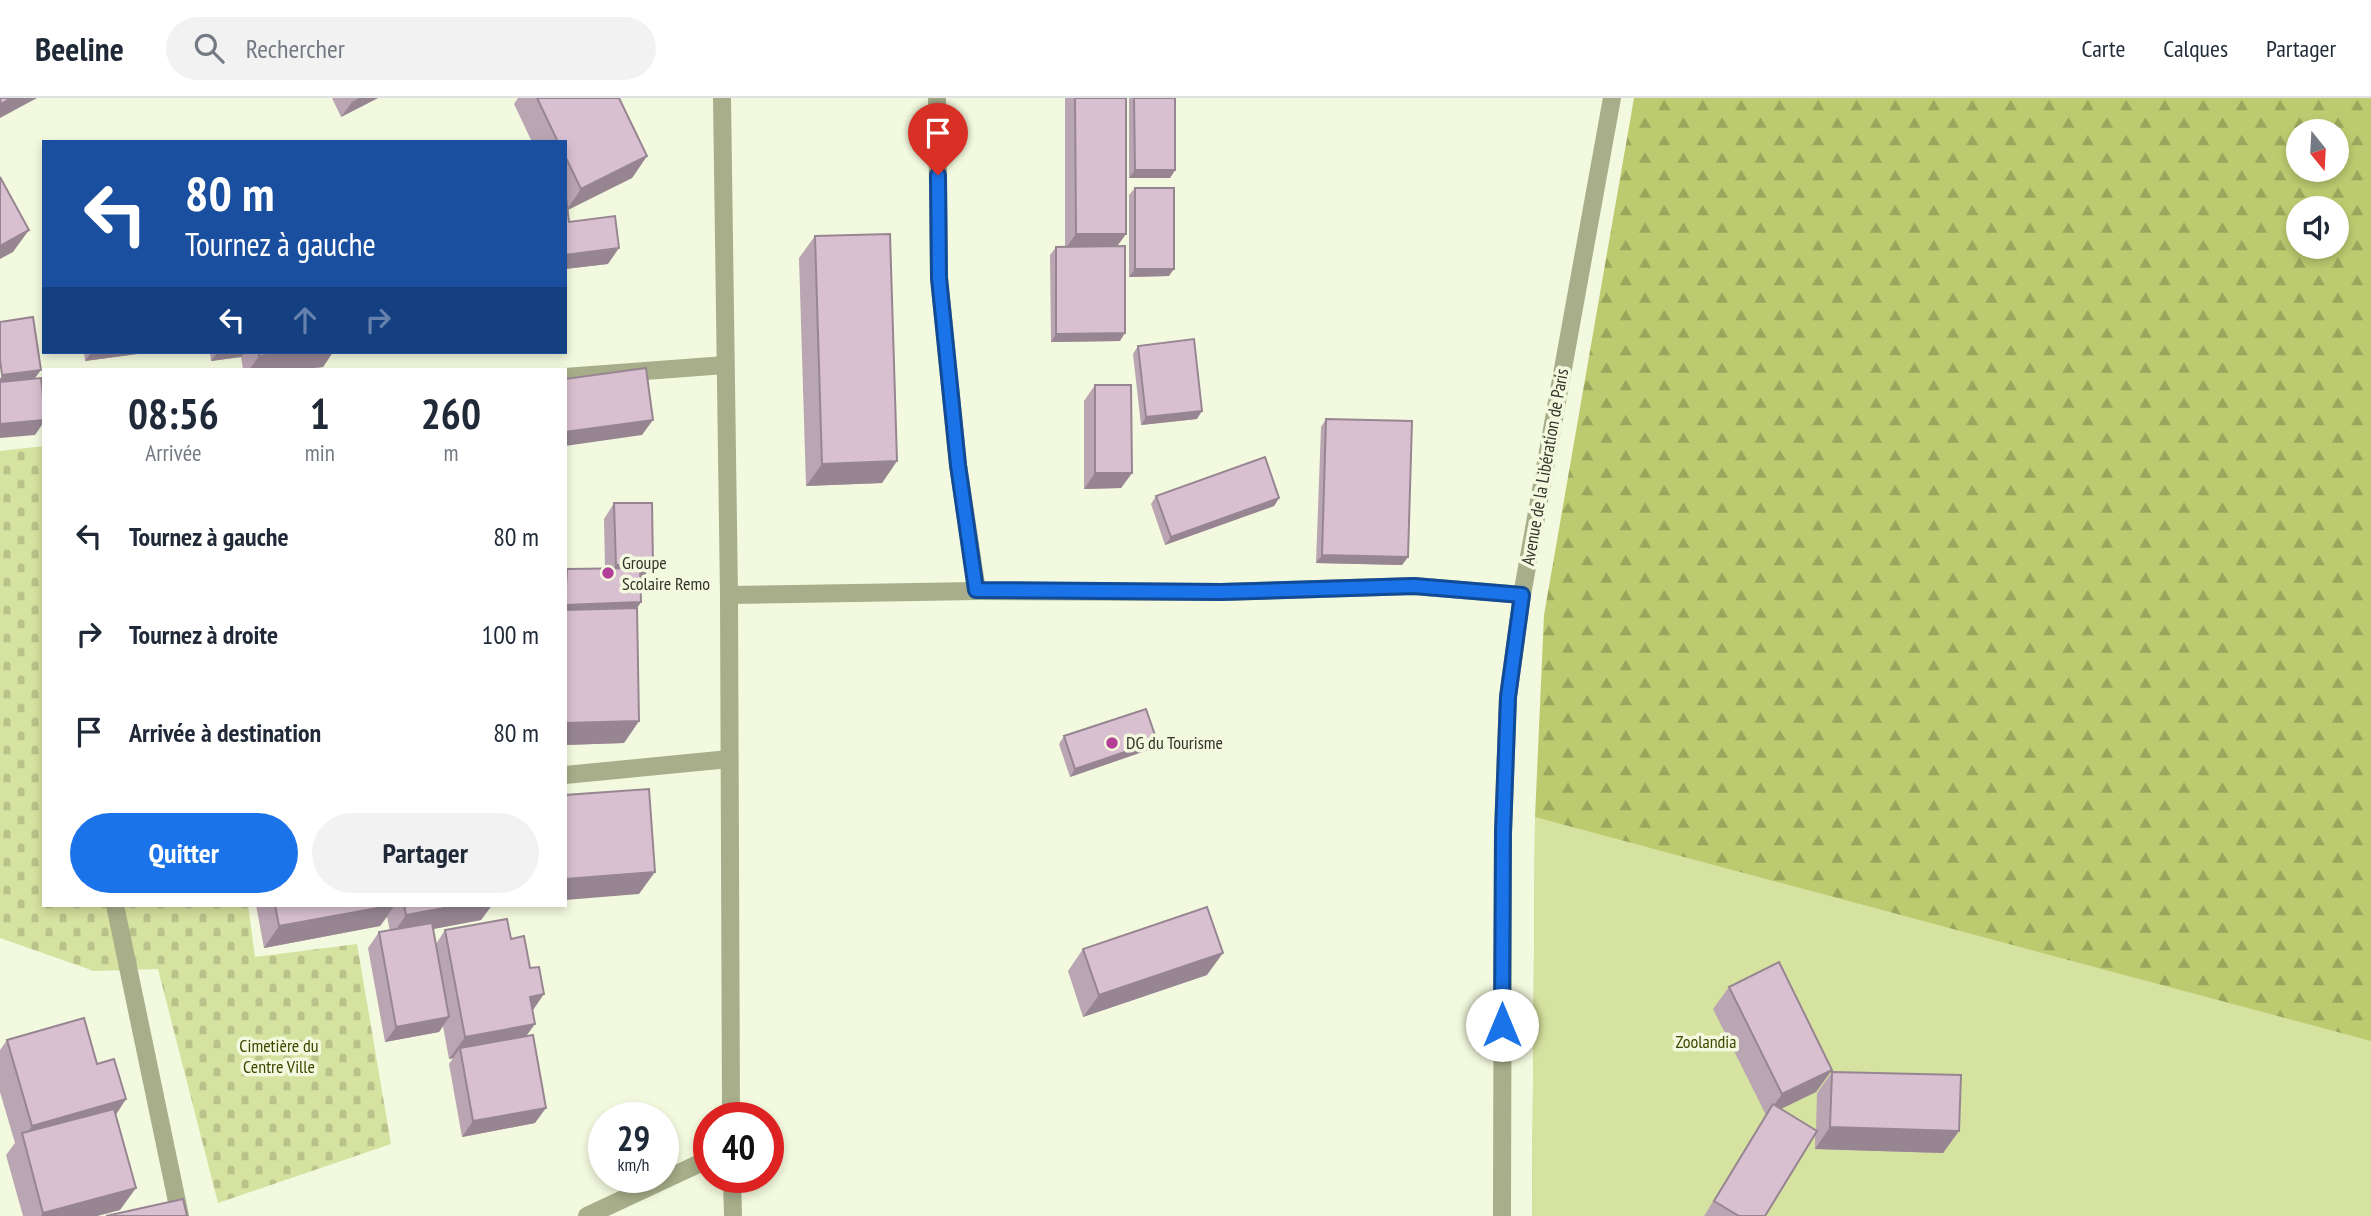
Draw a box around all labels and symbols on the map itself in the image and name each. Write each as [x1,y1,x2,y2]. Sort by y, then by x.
pin [908,103,968,175]
north arrow [2286,119,2348,182]
street label: Avenue de la Libération de Paris [1516,367,1573,567]
place label: Groupe Scolaire Remo [622,551,710,595]
marker: Groupe Scolaire Remo [600,565,616,581]
place label: DG du Tourisme [1126,731,1223,754]
marker: DG du Tourisme [1104,735,1120,751]
position arrow [1465,988,1539,1062]
park label: Zoolandia [1676,1030,1736,1053]
park label: Cimetière du Centre Ville [239,1034,319,1078]
speed limit sign: 40 [693,1102,784,1193]

